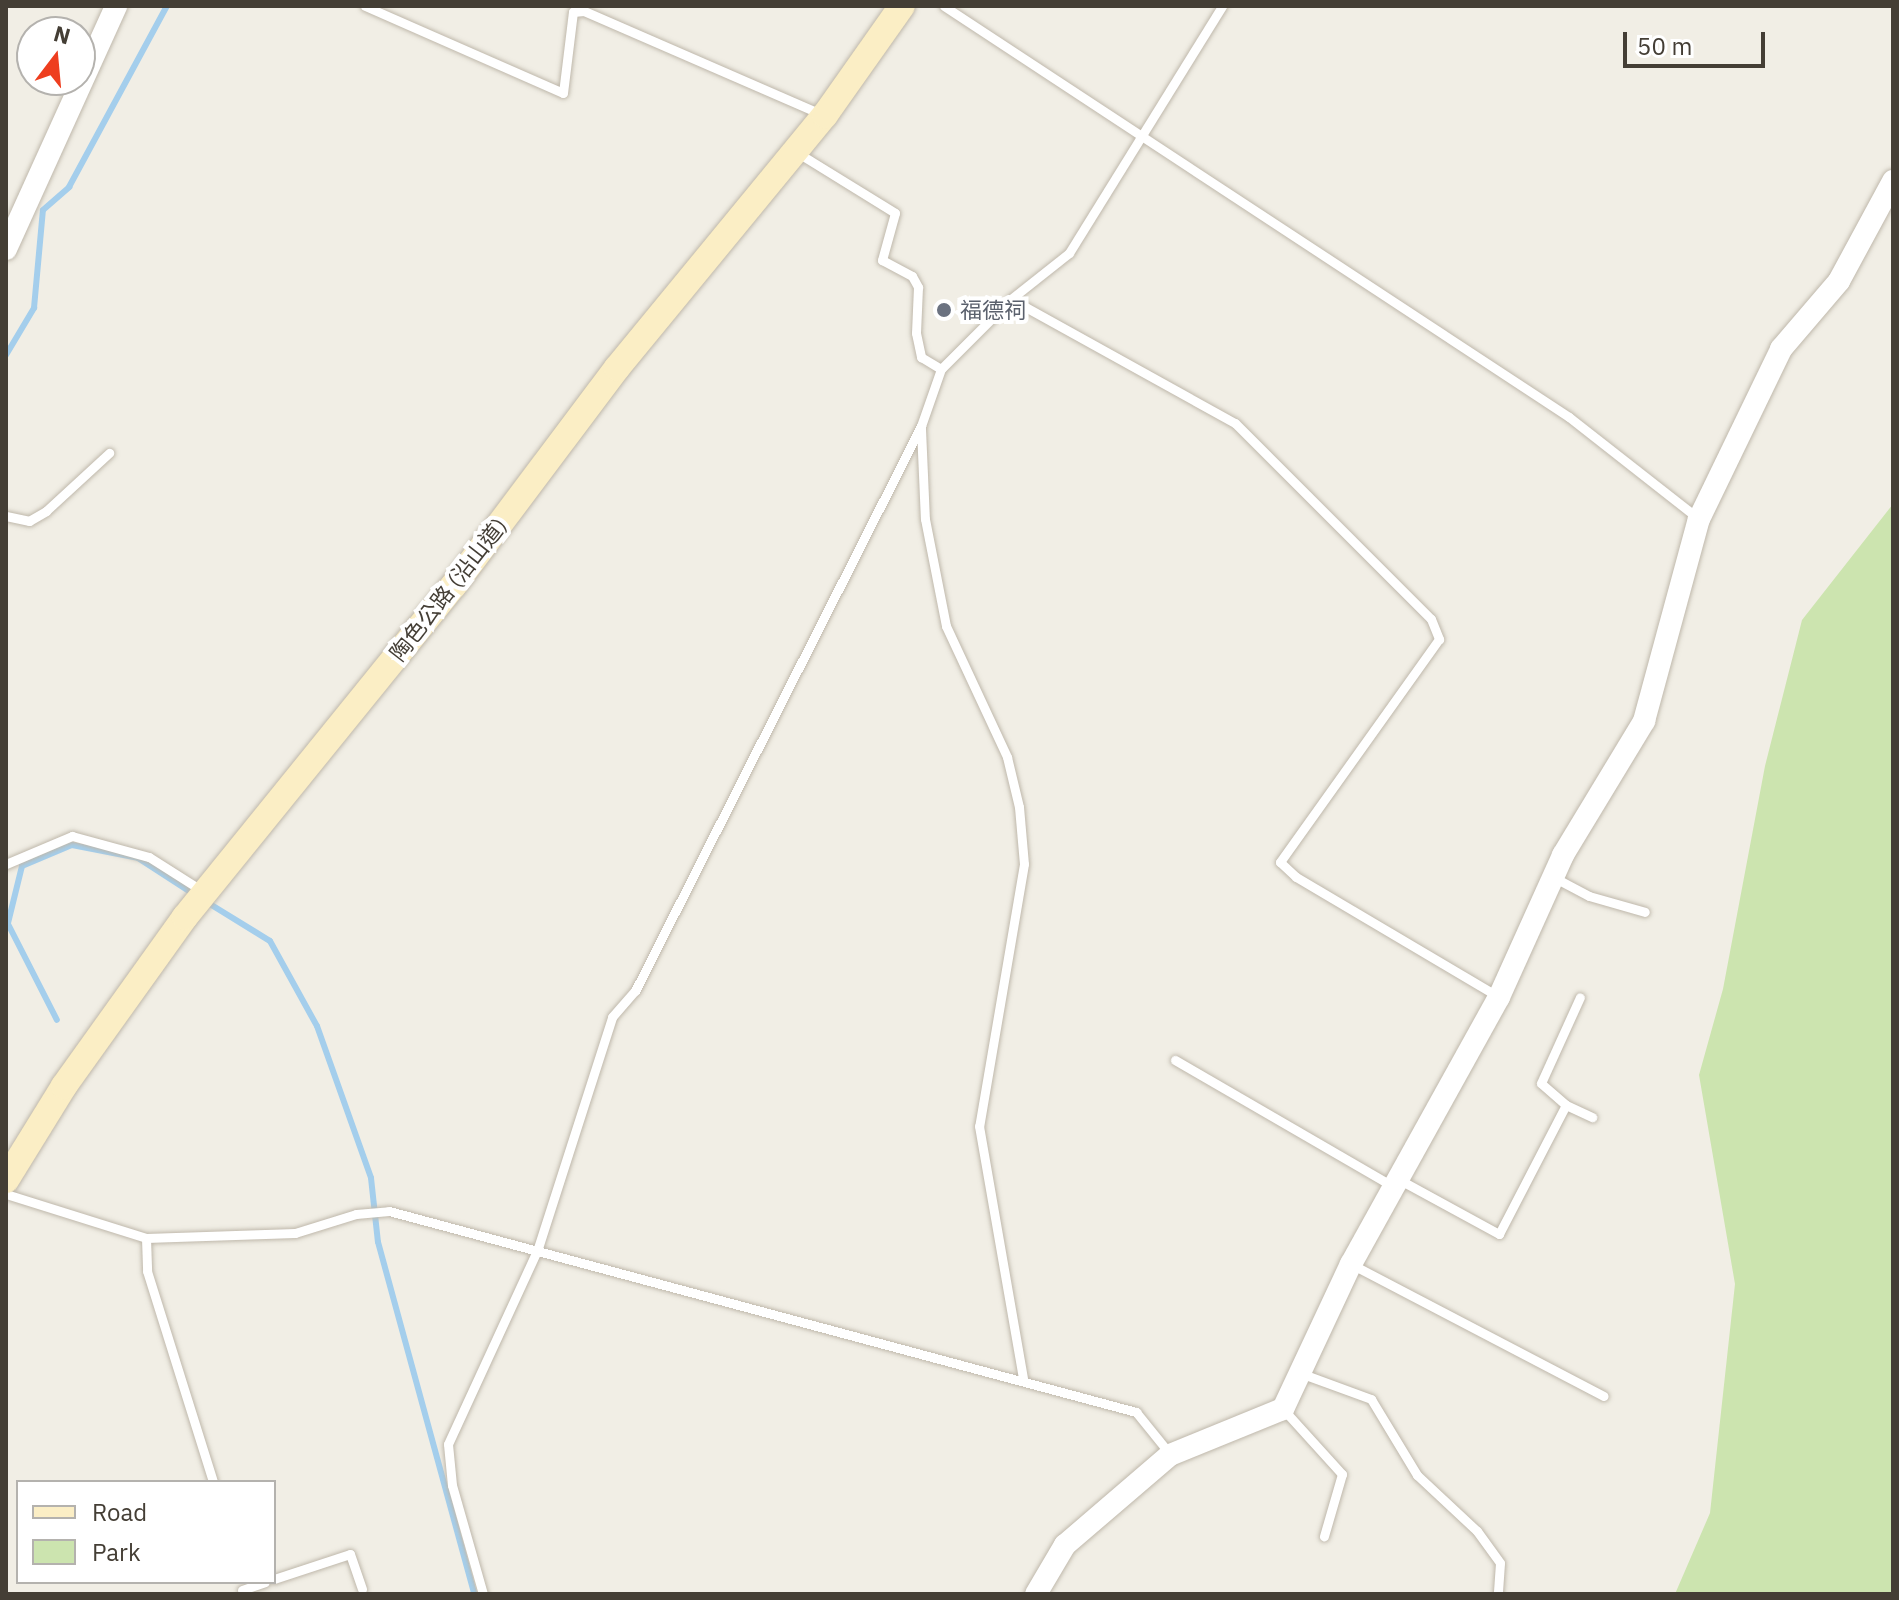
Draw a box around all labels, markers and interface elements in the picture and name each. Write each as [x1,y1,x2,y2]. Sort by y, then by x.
north arrow [16,16,96,96]
scale bar [1627,16,1769,66]
text: N [51,18,74,51]
text: 50 m [1637,30,1692,62]
place label: 福德祠 [960,297,1026,323]
marker: 福德祠 [935,301,953,319]
street label: 陶色公路 (沿山道) [384,512,512,666]
legend [16,1480,276,1584]
text: Road [92,1496,147,1528]
text: Park [92,1536,141,1568]

